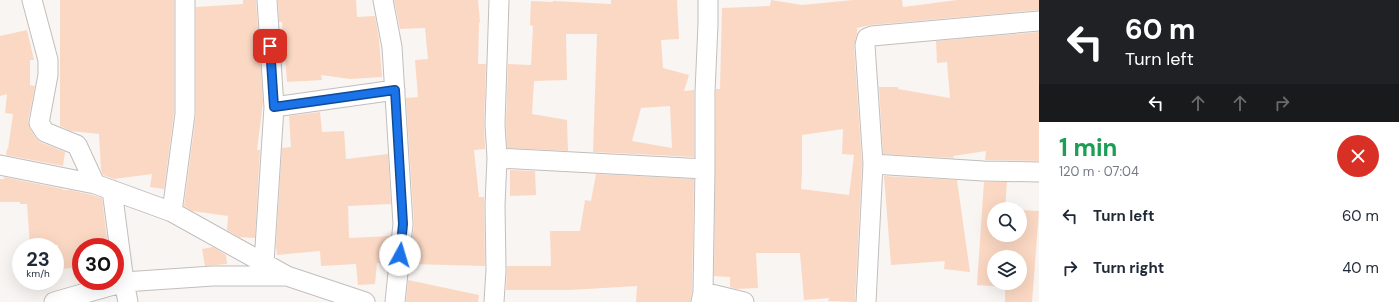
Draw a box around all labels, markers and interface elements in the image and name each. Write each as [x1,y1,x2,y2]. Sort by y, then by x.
text: 60 m [1125,11,1195,48]
icon: left [1059,16,1111,68]
pin [253,29,287,63]
icon: arrive [259,35,281,57]
text: Turn left [1125,47,1194,71]
icon: left [1145,92,1167,114]
icon: ahead [1187,92,1209,114]
icon: ahead [1229,92,1251,114]
icon: right [1271,92,1293,114]
text: 1 min [1059,132,1117,163]
button: close [1337,135,1379,177]
text: 120 m · 07:04 [1059,163,1139,180]
map controls [987,202,1027,290]
button: search [987,202,1027,242]
icon: left [1059,205,1081,227]
text: Turn left [1093,206,1154,226]
text: 60 m [1342,206,1379,226]
position arrow [379,234,421,276]
speed limit sign: 30 [72,238,124,290]
text: 23 [26,246,50,272]
button: layers [987,250,1027,290]
icon: right [1059,257,1081,279]
text: Turn right [1093,258,1164,278]
text: 40 m [1342,258,1379,278]
text: km/h [26,267,50,280]

